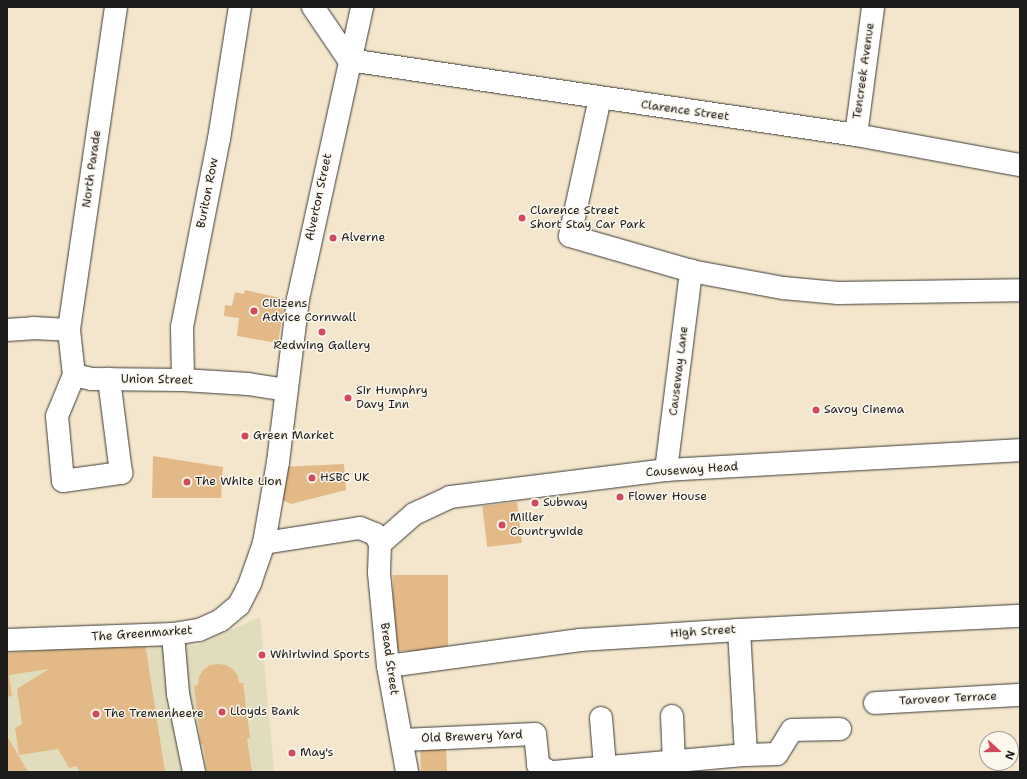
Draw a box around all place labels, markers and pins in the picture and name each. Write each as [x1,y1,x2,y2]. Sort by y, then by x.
place label: Clarence Street Short Stay Car Park [530,204,646,232]
marker: Clarence Street Short Stay Car Park [517,213,527,223]
place label: Alverne [341,231,385,245]
marker: Alverne [328,233,338,243]
place label: Citizens Advice Cornwall [262,297,356,325]
marker: Citizens Advice Cornwall [249,306,259,316]
marker: Redwing Gallery [317,327,327,337]
place label: Redwing Gallery [274,339,370,353]
place label: Sir Humphry Davy Inn [356,384,428,412]
marker: Sir Humphry Davy Inn [343,393,353,403]
place label: Savoy Cinema [824,403,904,417]
marker: Savoy Cinema [811,405,821,415]
place label: Green Market [253,429,334,443]
marker: Green Market [240,431,250,441]
place label: HSBC UK [320,471,370,485]
marker: HSBC UK [307,473,317,483]
place label: The White Lion [195,475,282,489]
marker: The White Lion [182,477,192,487]
place label: Flower House [628,490,707,504]
marker: Flower House [615,492,625,502]
place label: Subway [543,496,588,510]
marker: Subway [530,498,540,508]
place label: Miller Countrywide [510,511,584,539]
marker: Miller Countrywide [497,520,507,530]
place label: Whirlwind Sports [270,648,370,662]
marker: Whirlwind Sports [257,650,267,660]
place label: Lloyds Bank [230,705,300,719]
place label: The Tremenheere [104,707,204,721]
marker: Lloyds Bank [217,707,227,717]
marker: The Tremenheere [91,709,101,719]
place label: May's [300,746,333,760]
marker: May's [287,748,297,758]

